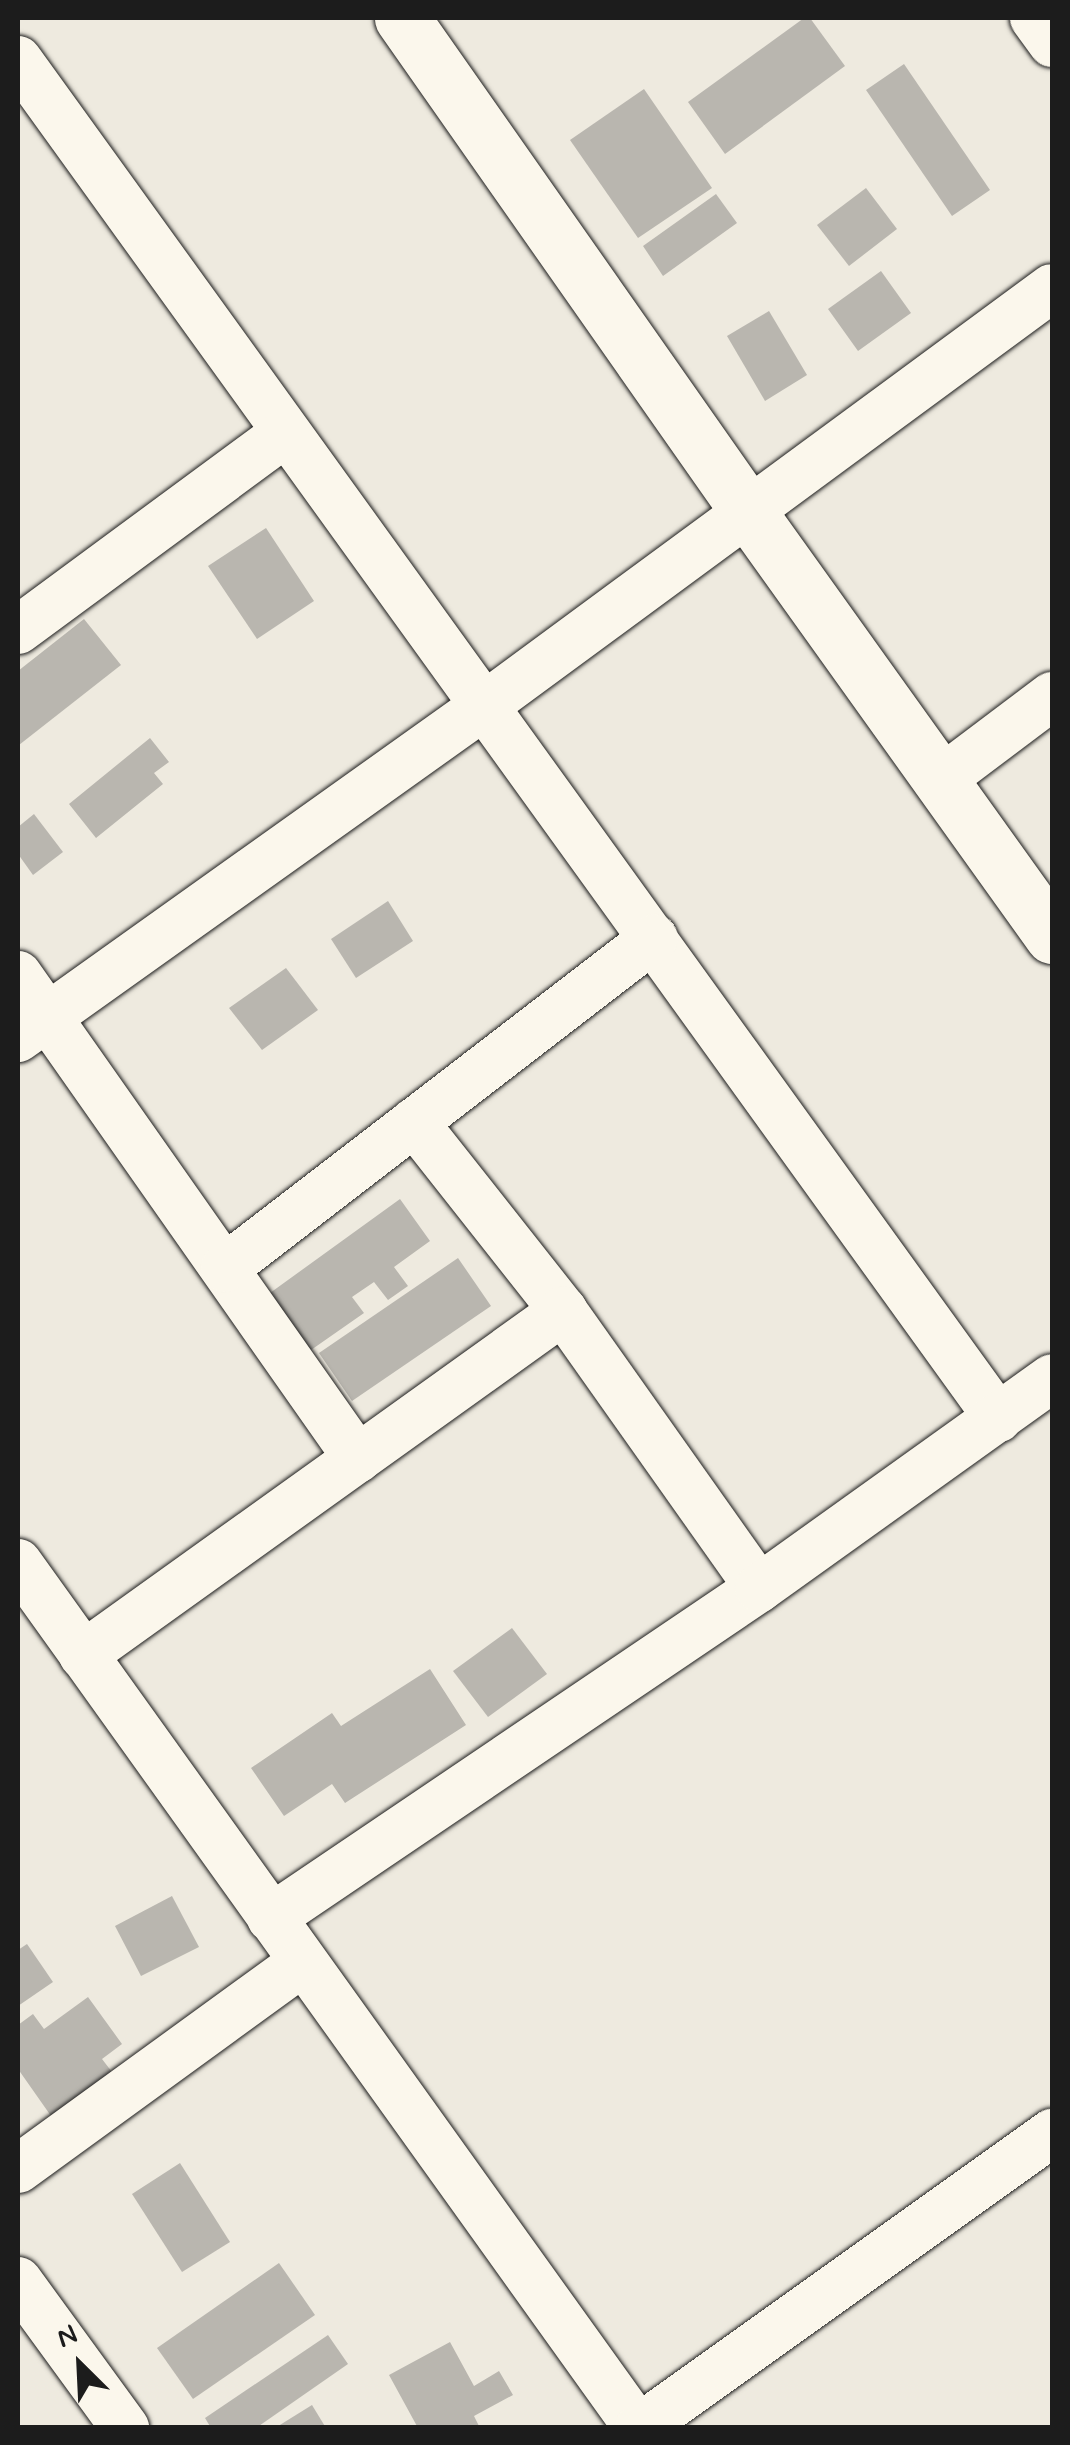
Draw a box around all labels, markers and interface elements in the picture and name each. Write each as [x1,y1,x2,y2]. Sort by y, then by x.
north arrow [30,2315,130,2415]
text: N [52,2316,84,2358]

